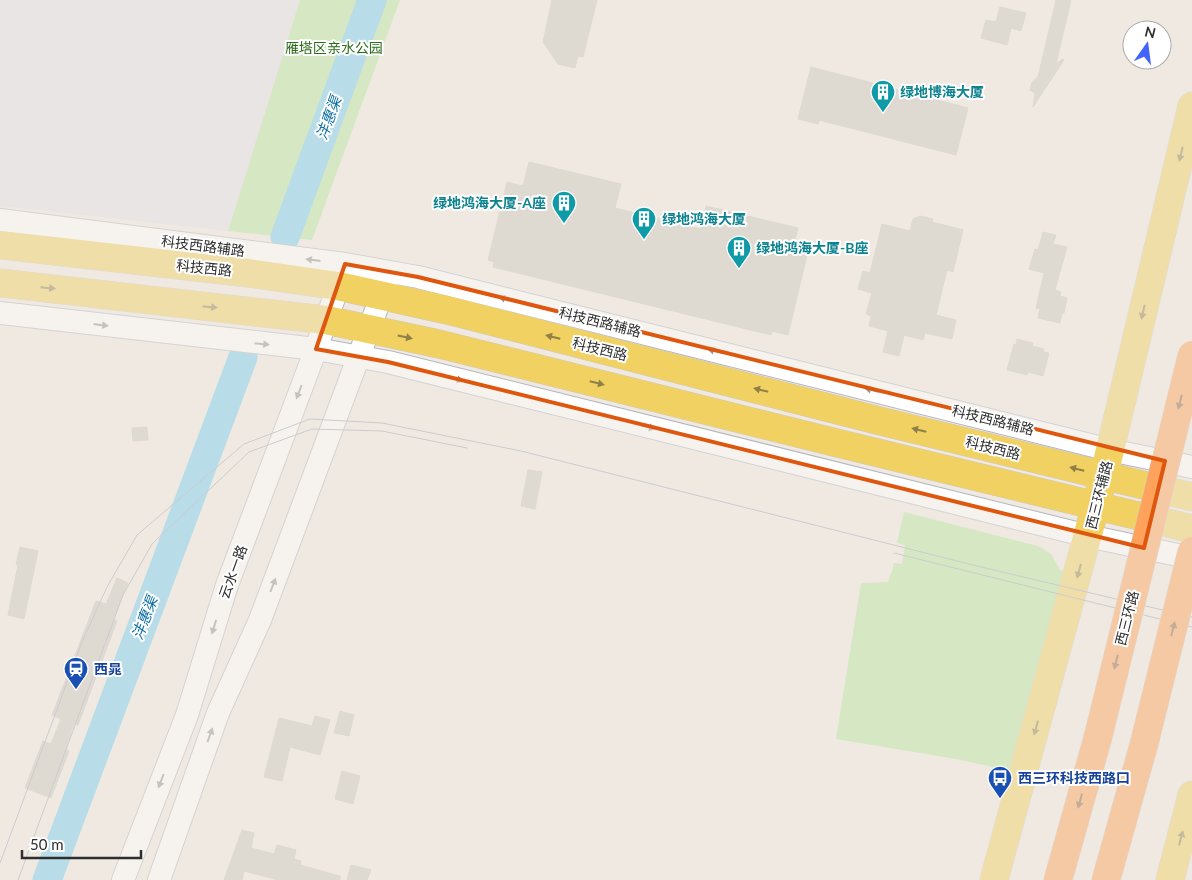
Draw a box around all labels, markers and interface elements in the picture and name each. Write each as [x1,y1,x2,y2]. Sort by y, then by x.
north arrow [1122,20,1172,70]
text: N [1143,22,1158,41]
park label: 雁塔区亲水公园 [285,39,383,56]
building icon: 绿地博海大厦 [870,79,896,113]
place label: 绿地博海大厦 [900,83,984,100]
water label: 沣惠渠 [312,92,345,142]
one-way arrow [1177,146,1185,161]
building icon: 绿地鸿海大厦-A座 [551,190,577,224]
place label: 绿地鸿海大厦-A座 [433,194,546,211]
building icon: 绿地鸿海大厦 [631,206,657,240]
place label: 绿地鸿海大厦 [662,210,746,227]
street label: 科技西路辅路 [160,232,246,259]
building icon: 绿地鸿海大厦-B座 [726,235,752,269]
place label: 绿地鸿海大厦-B座 [756,239,868,256]
street label: 科技西路 [175,256,233,279]
one-way arrow [304,256,320,264]
one-way arrow [41,284,57,292]
one-way arrow [498,295,514,303]
one-way arrow [202,303,218,311]
street label: 科技西路辅路 [557,303,643,340]
one-way arrow [1139,304,1147,319]
one-way arrow [93,321,109,329]
one-way arrow [397,333,413,341]
one-way arrow [545,333,561,341]
street label: 科技西路 [571,333,629,364]
one-way arrow [254,340,270,348]
one-way arrow [707,347,722,355]
one-way arrow [449,375,464,383]
one-way arrow [589,379,604,387]
one-way arrow [295,385,303,400]
one-way arrow [754,386,769,394]
one-way arrow [865,386,880,394]
one-way arrow [1176,395,1184,410]
street label: 科技西路辅路 [950,401,1036,438]
one-way arrow [640,423,655,431]
one-way arrow [911,426,926,434]
street label: 科技西路 [964,432,1022,463]
street label: 西三环辅路 [1082,459,1115,531]
one-way arrow [1069,465,1084,473]
street label: 云水一路 [215,543,250,601]
one-way arrow [1075,564,1083,579]
one-way arrow [269,578,277,592]
street label: 西三环路 [1111,589,1142,647]
water label: 沣惠渠 [128,592,161,642]
one-way arrow [210,620,217,635]
one-way arrow [1169,621,1177,636]
one-way arrow [1112,655,1120,670]
station icon: 西晁 [63,656,89,690]
place label: 西晁 [94,660,122,677]
one-way arrow [1032,721,1040,736]
one-way arrow [206,727,214,742]
bus stop icon: 西三环科技西路口 [987,765,1013,799]
place label: 西三环科技西路口 [1018,769,1130,786]
one-way arrow [157,774,165,789]
one-way arrow [1076,794,1084,809]
scale bar [22,828,141,860]
one-way arrow [1177,830,1185,845]
text: 50 m [30,835,64,853]

